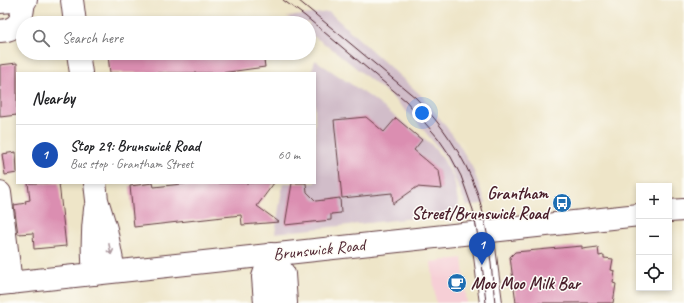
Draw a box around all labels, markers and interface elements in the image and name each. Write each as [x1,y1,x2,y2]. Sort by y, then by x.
search box [16,16,316,60]
icon: search [30,27,52,49]
text: Search here [62,29,123,48]
text: Nearby [32,88,75,109]
your location [412,103,432,123]
text: Stop 29: Brunswick Road [70,137,200,156]
text: 1 [42,147,48,163]
text: 60 m [278,147,300,163]
text: Bus stop · Grantham Street [70,156,193,172]
place label: Grantham Street/Brunswick Road [411,183,551,224]
map controls [636,183,672,291]
button: + [636,183,672,219]
bus stop icon: Grantham Street/Brunswick Road [551,192,573,214]
button: − [636,219,672,255]
pin: 1 [469,232,495,265]
street label: Brunswick Road [272,234,368,265]
one-way arrow [107,242,115,255]
button: locate [636,255,672,291]
cafe icon: Moo Moo Milk Bar [446,272,468,294]
place label: Moo Moo Milk Bar [471,273,582,294]

